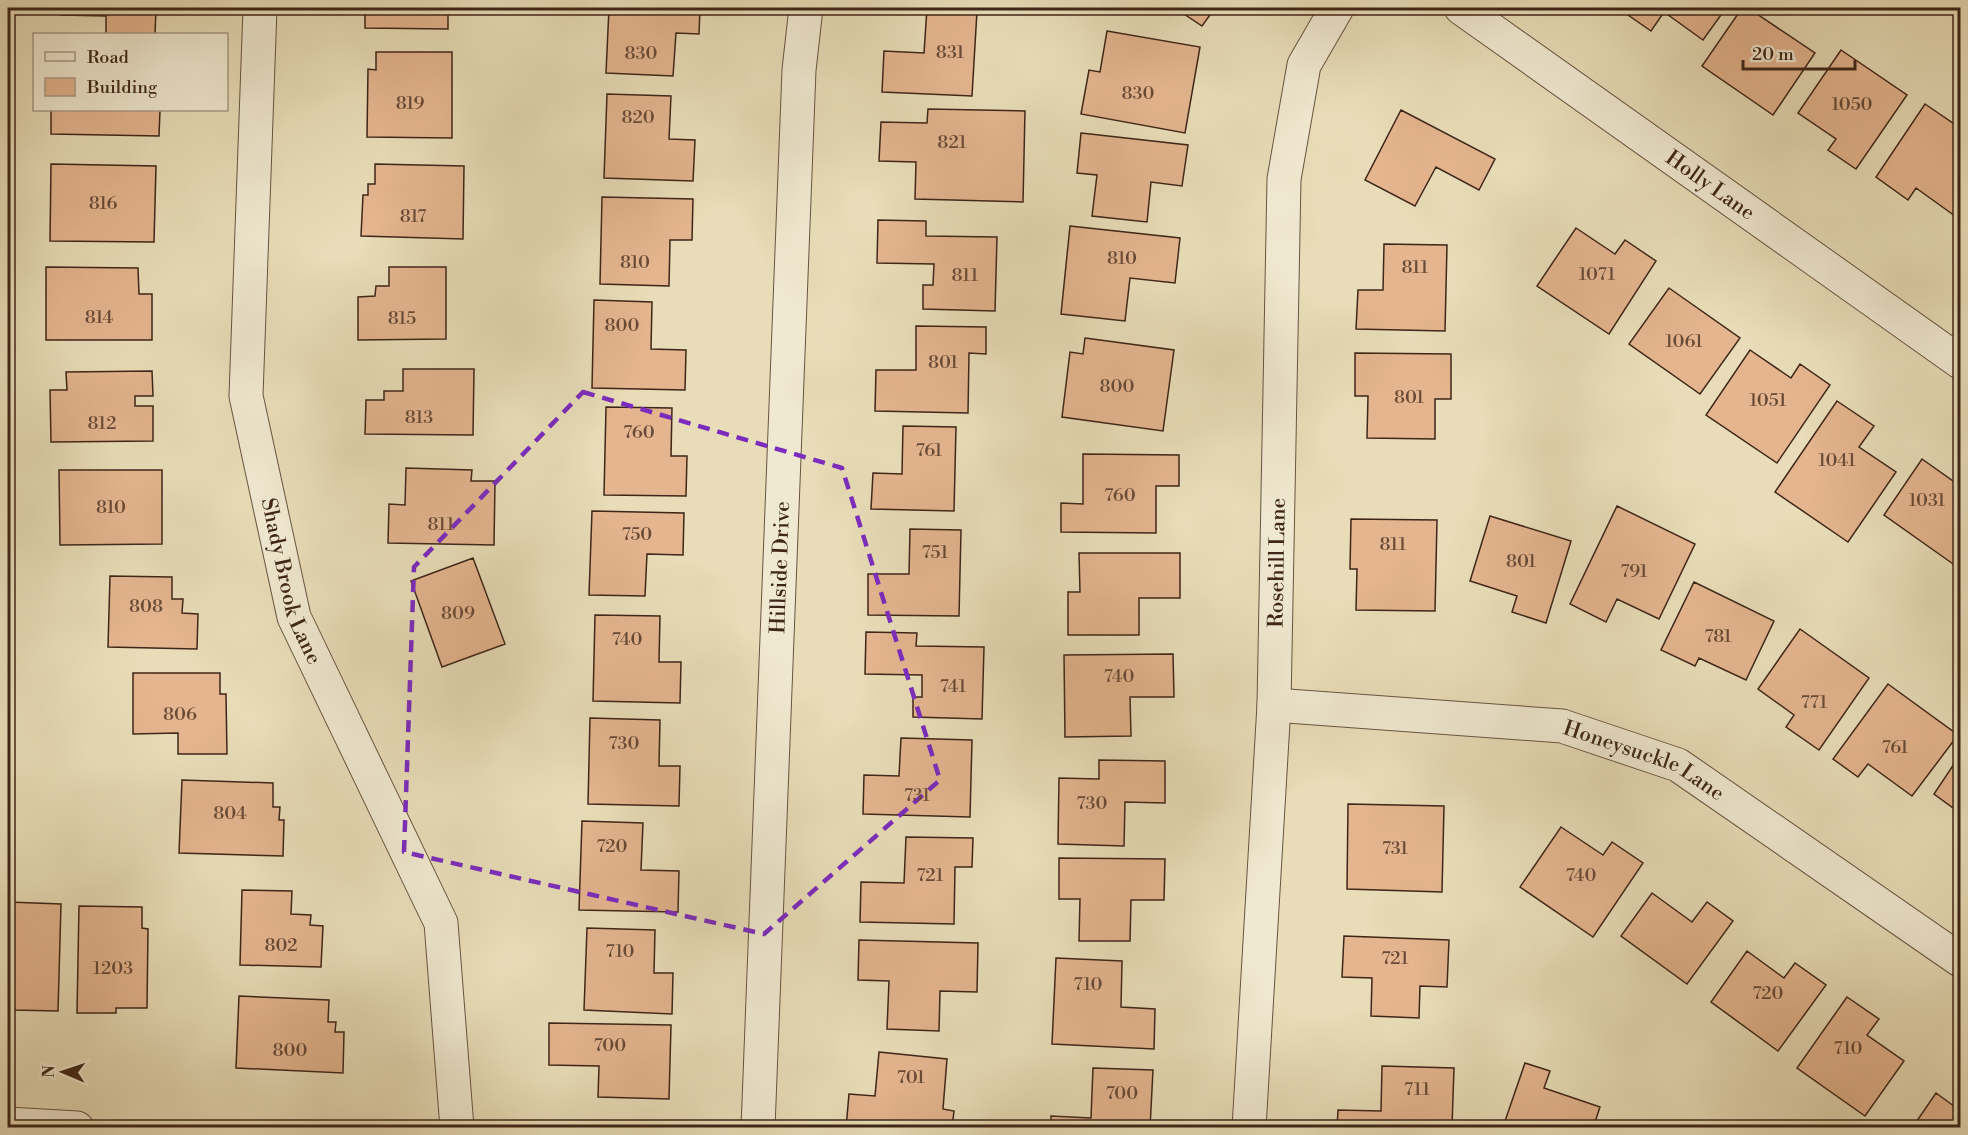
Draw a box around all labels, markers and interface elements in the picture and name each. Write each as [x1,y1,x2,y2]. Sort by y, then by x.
legend [33,33,228,111]
scale bar [1743,33,1856,71]
house number: 831 [936,41,964,64]
house number: 830 [625,42,658,65]
text: 20 m [1752,43,1794,66]
text: Road [87,46,130,69]
text: Building [86,76,158,99]
house number: 830 [1122,82,1155,105]
house number: 819 [396,92,424,115]
house number: 1050 [1832,93,1873,116]
house number: 820 [621,106,655,129]
house number: 821 [937,131,967,154]
street label: Holly Lane [1660,145,1760,226]
house number: 816 [89,192,117,215]
house number: 817 [400,205,426,228]
house number: 810 [1107,247,1137,270]
house number: 810 [620,251,650,274]
house number: 811 [1402,256,1429,279]
house number: 1071 [1579,263,1615,286]
house number: 811 [952,264,979,287]
house number: 814 [85,306,114,329]
house number: 815 [388,307,416,330]
house number: 800 [605,314,640,337]
house number: 1061 [1665,330,1703,353]
house number: 801 [928,351,958,374]
house number: 800 [1100,375,1135,398]
house number: 801 [1394,386,1424,409]
house number: 1051 [1750,389,1787,412]
house number: 813 [405,406,433,429]
house number: 812 [87,412,117,435]
house number: 760 [623,421,655,444]
house number: 761 [916,439,943,462]
house number: 1041 [1818,449,1856,472]
house number: 760 [1104,484,1136,507]
house number: 1031 [1909,489,1945,512]
house number: 810 [96,496,126,519]
street label: Shady Brook Lane [255,496,327,669]
street label: Rosehill Lane [1263,498,1292,628]
street label: Hillside Drive [765,501,796,634]
house number: 811 [428,513,455,536]
house number: 750 [622,523,652,546]
house number: 811 [1380,533,1407,556]
house number: 751 [922,541,948,564]
house number: 801 [1506,550,1536,573]
house number: 791 [1621,560,1648,583]
house number: 808 [129,595,163,618]
house number: 809 [441,602,475,625]
house number: 781 [1704,625,1732,648]
house number: 740 [612,628,642,651]
house number: 740 [1104,665,1134,688]
house number: 741 [940,675,967,698]
house number: 771 [1801,691,1828,714]
house number: 806 [163,703,197,726]
street label: Honeysuckle Lane [1560,715,1729,807]
house number: 730 [609,732,639,755]
house number: 761 [1882,736,1909,759]
house number: 731 [904,784,930,807]
house number: 730 [1077,792,1107,815]
house number: 804 [213,802,247,825]
house number: 720 [596,835,628,858]
house number: 731 [1382,837,1408,860]
house number: 721 [916,864,944,887]
house number: 740 [1566,864,1596,887]
house number: 802 [265,934,297,957]
house number: 710 [606,940,634,963]
house number: 721 [1381,947,1409,970]
house number: 1203 [93,957,133,980]
house number: 710 [1074,973,1102,996]
house number: 720 [1752,982,1784,1005]
house number: 700 [594,1034,626,1057]
house number: 710 [1834,1037,1862,1060]
house number: 800 [273,1039,308,1062]
north arrow [33,1042,93,1102]
text: N [39,1064,59,1078]
house number: 701 [897,1066,925,1089]
house number: 711 [1404,1078,1430,1101]
house number: 700 [1106,1082,1138,1105]

